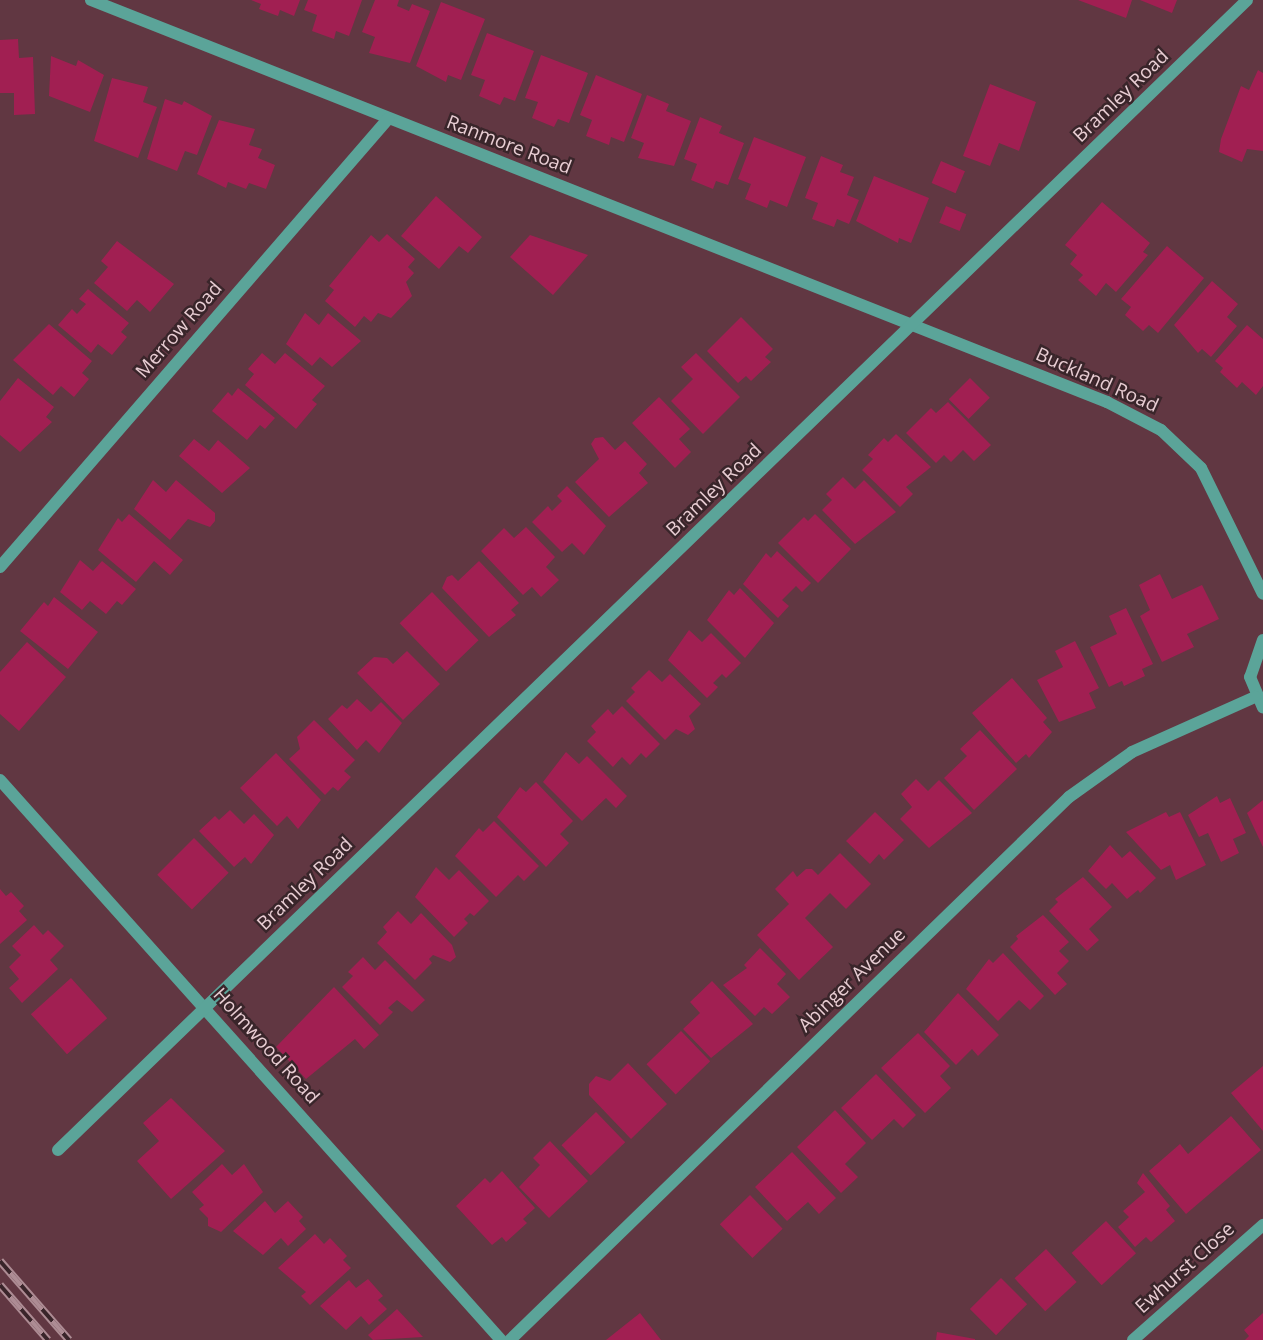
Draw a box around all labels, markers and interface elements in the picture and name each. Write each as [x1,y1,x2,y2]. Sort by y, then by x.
street label: Bramley Road [1069,45,1173,147]
street label: Ranmore Road [443,111,575,179]
street label: Merrow Road [131,277,227,383]
street label: Buckland Road [1032,343,1162,417]
street label: Bramley Road [662,439,766,541]
street label: Bramley Road [253,833,357,935]
street label: Abinger Avenue [794,923,910,1037]
street label: Holmwood Road [208,984,324,1108]
street label: Ewhurst Close [1131,1218,1239,1318]

